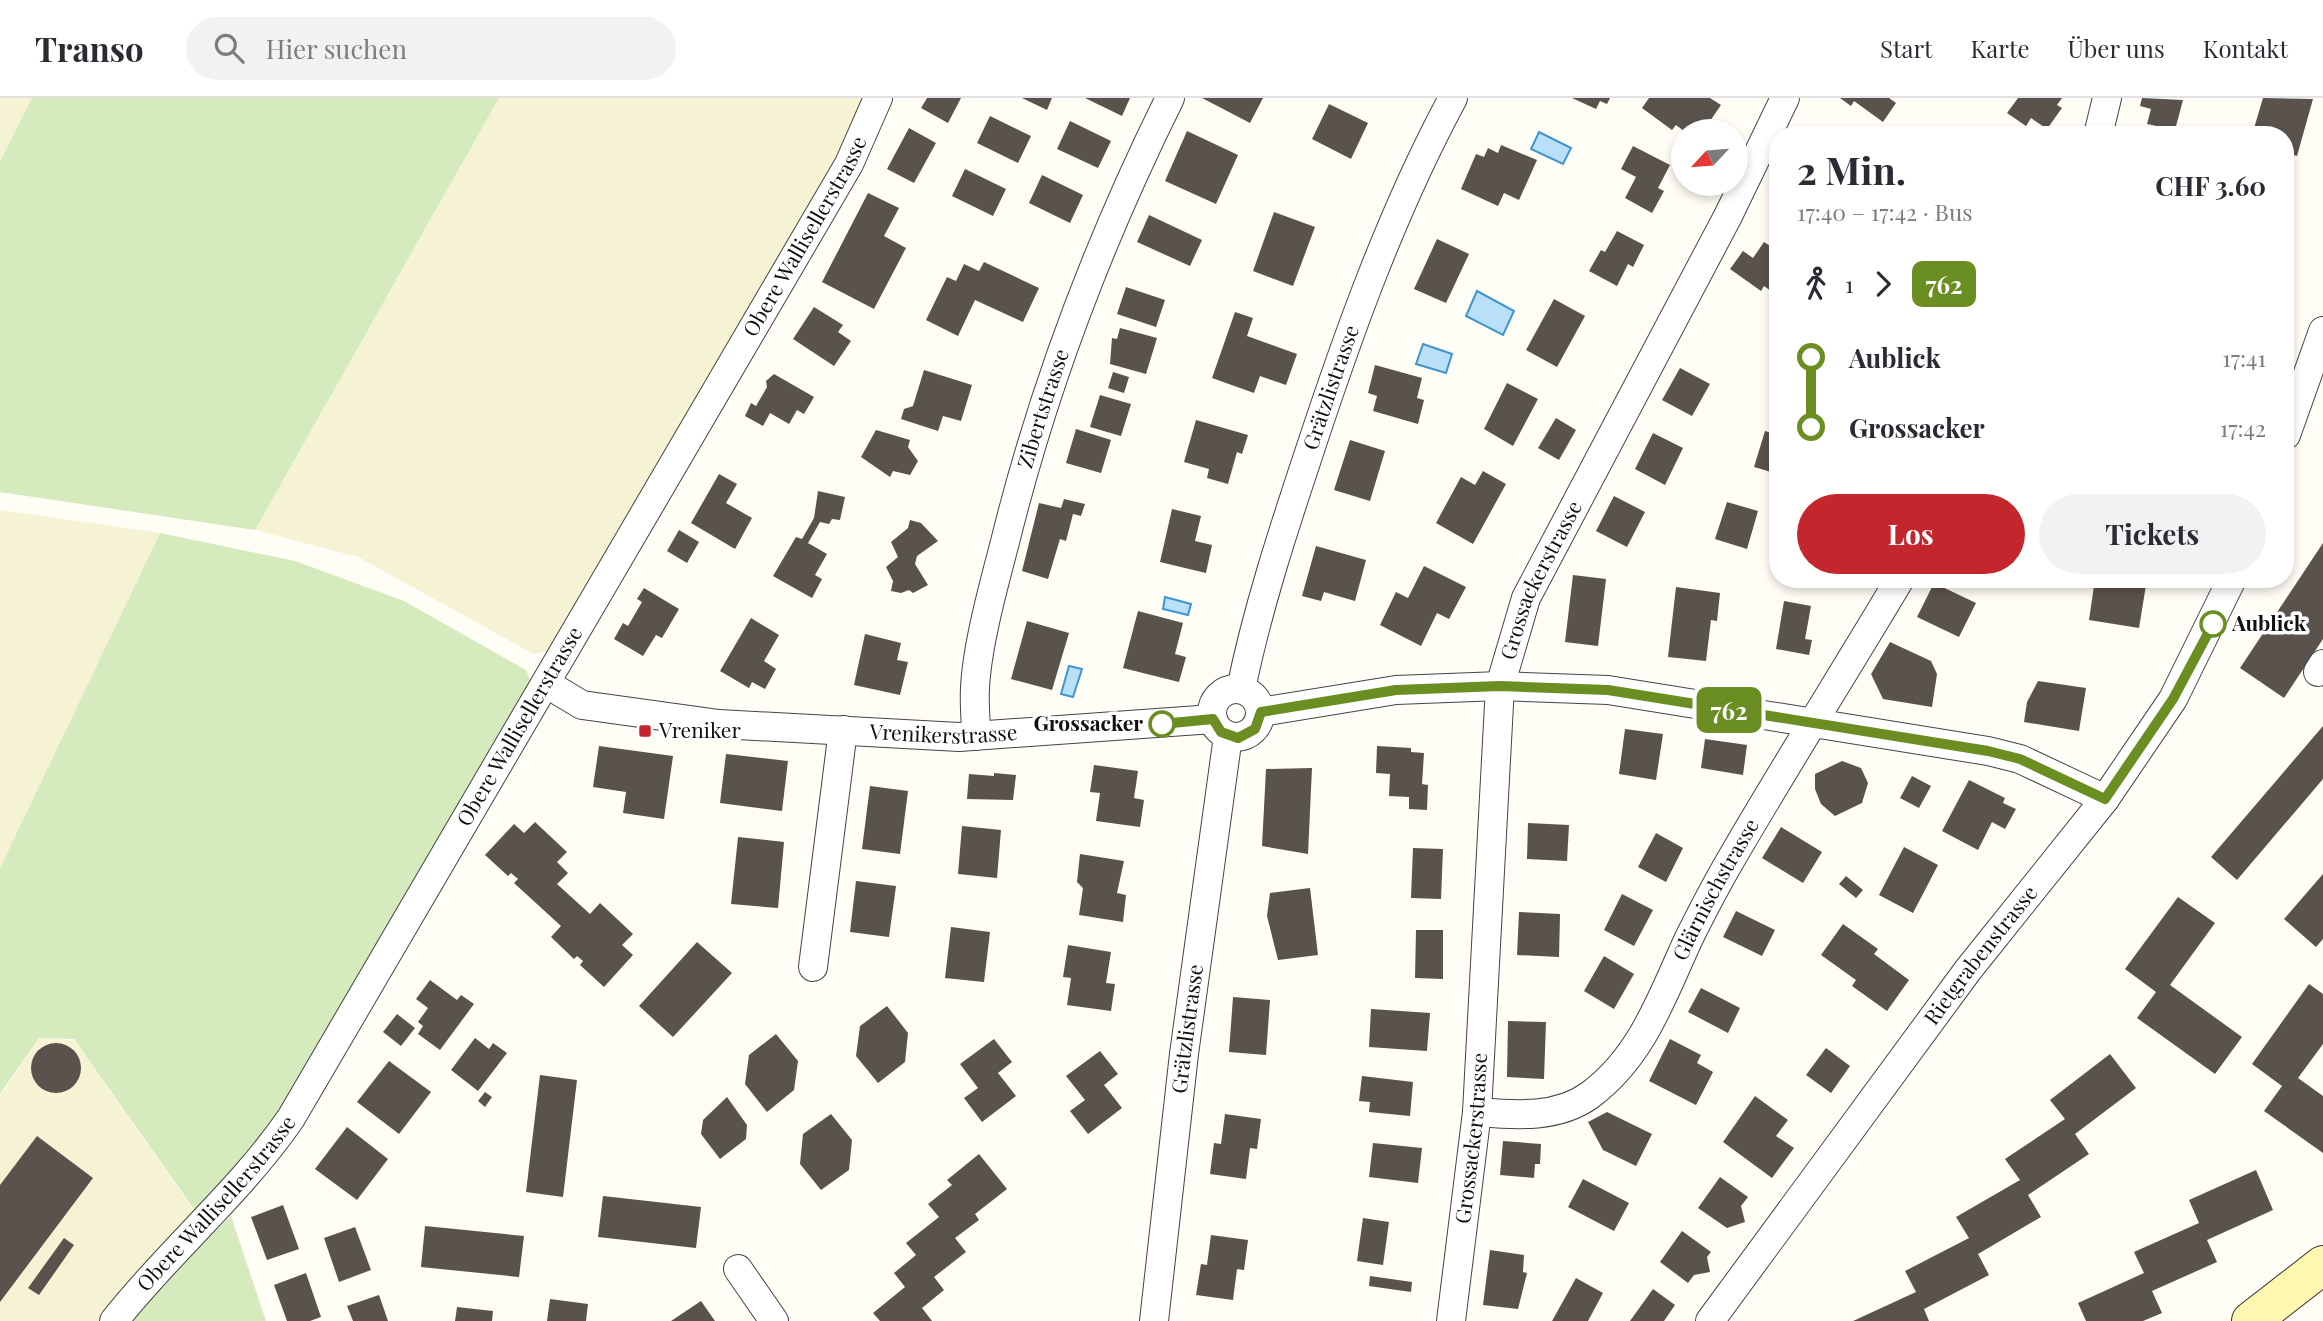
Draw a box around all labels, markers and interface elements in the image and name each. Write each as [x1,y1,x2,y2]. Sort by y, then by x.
search box [186,17,676,80]
text: Transo [35,26,144,70]
icon: search [210,29,248,67]
text: Hier suchen [266,31,407,66]
text: Start [1880,32,1933,64]
text: Karte [1971,32,2030,64]
text: Über uns [2068,32,2165,64]
text: Kontakt [2203,32,2288,64]
north arrow [1671,119,1748,196]
map controls [1671,119,1748,196]
street label: Obere Wallisellerstrasse [735,131,871,341]
text: 2 Min. [1797,144,1906,195]
text: CHF 3.60 [2155,168,2266,203]
text: 17:40 – 17:42 · Bus [1797,196,1973,227]
icon: walk [1797,265,1835,303]
icon: forward [1864,265,1902,303]
text: 1 [1845,268,1854,299]
text: 762 [1926,268,1962,300]
street label: Grätzlistrasse [1295,320,1364,453]
text: Aublick [1849,340,1941,375]
text: 17:41 [2222,342,2266,373]
street label: Zibertstrasse [1009,345,1074,471]
text: Grossacker [1849,410,1985,445]
text: 17:42 [2220,412,2266,443]
button: Los [1797,494,2025,574]
button: Tickets [2039,494,2266,574]
street label: Grossackerstrasse [1493,495,1587,663]
place label: Aublick [2231,608,2307,636]
marker: Aublick [2200,611,2226,637]
street label: Obere Wallisellerstrasse [449,621,588,830]
line badge: 762 [1689,687,1769,733]
text: 762 [1711,694,1747,726]
place label: Grossacker [1033,708,1143,736]
marker: Grossacker [1149,711,1175,737]
place label: Vreniker [658,715,741,743]
street label: Vrenikerstrasse [868,716,1018,749]
marker: Vreniker [637,723,653,739]
street label: Glärnischstrasse [1665,813,1764,964]
street label: Rietgrabenstrasse [1916,879,2042,1030]
street label: Grätzlistrasse [1164,962,1208,1095]
street label: Grossackerstrasse [1447,1052,1492,1225]
street label: Obere Wallisellerstrasse [129,1109,301,1296]

